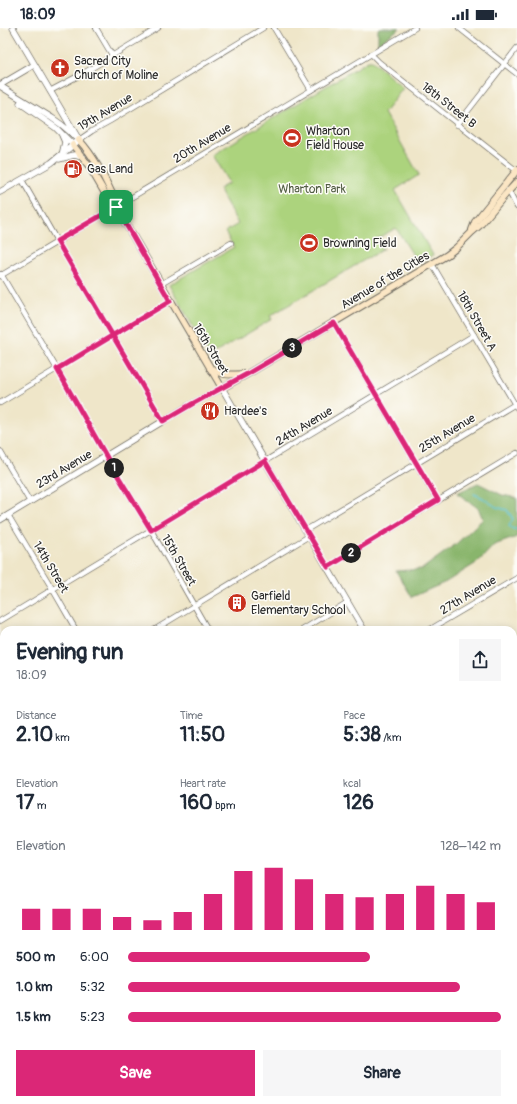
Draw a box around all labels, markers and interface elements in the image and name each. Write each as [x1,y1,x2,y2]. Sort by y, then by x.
text: 18:09 [20,5,55,24]
place label: Sacred City Church of Moline [74,54,158,83]
church icon: Sacred City Church of Moline [49,57,71,79]
street label: 18th Street B [418,79,479,132]
street label: 19th Avenue [75,90,135,135]
street label: 20th Avenue [171,120,234,167]
place label: Wharton Field House [306,124,364,153]
sports icon: Wharton Field House [281,127,303,149]
fuel station icon: Gas Land [62,158,84,180]
place label: Gas Land [87,162,133,177]
park label: Wharton Park [278,182,346,197]
pin [99,190,133,224]
icon: arrive [105,196,127,218]
sports icon: Browning Field [298,232,320,254]
place label: Browning Field [323,236,397,251]
street label: Avenue of the Cities [338,248,433,313]
street label: 18th Street A [453,289,500,354]
street label: 16th Street [189,321,232,378]
pin: 3 [282,338,302,358]
text: 3 [289,341,295,354]
restaurant icon: Hardee's [199,400,221,422]
place label: Hardee's [224,404,267,419]
street label: 24th Avenue [273,404,335,449]
street label: 25th Avenue [416,411,478,456]
street label: 23rd Avenue [34,447,95,492]
pin: 1 [104,458,124,478]
text: 1 [112,461,116,474]
street label: 15th Street [158,532,199,589]
street label: 14th Street [29,539,72,596]
pin: 2 [341,543,361,563]
text: 2 [348,546,354,559]
street label: 27th Avenue [437,573,499,618]
place label: Garfield Elementary School [251,589,346,618]
building icon: Garfield Elementary School [226,592,248,614]
text: Evening run [16,638,124,666]
button: share [459,639,501,681]
text: 18:09 [16,667,47,683]
text: Distance [16,709,56,722]
text: Time [180,709,203,722]
text: Pace [343,709,365,722]
text: 2.10 [16,722,53,747]
text: 11:50 [180,722,225,747]
text: 5:38 [343,722,381,747]
text: km [53,731,70,744]
text: /km [381,731,401,744]
text: Elevation [16,777,58,790]
text: Heart rate [180,777,226,790]
text: kcal [343,777,361,790]
text: 17 [16,790,34,815]
text: 160 [180,790,213,815]
text: 126 [343,790,374,815]
text: m [34,799,47,812]
text: bpm [213,799,236,812]
text: Elevation [16,838,66,854]
text: 128–142 m [440,838,501,854]
text: 500 m [16,949,55,965]
text: 6:00 [80,949,109,965]
text: 1.0 km [16,979,53,995]
text: 5:32 [80,979,105,995]
text: 1.5 km [16,1009,51,1025]
text: 5:23 [80,1009,105,1025]
button: Save [16,1050,255,1096]
button: Share [263,1050,501,1096]

